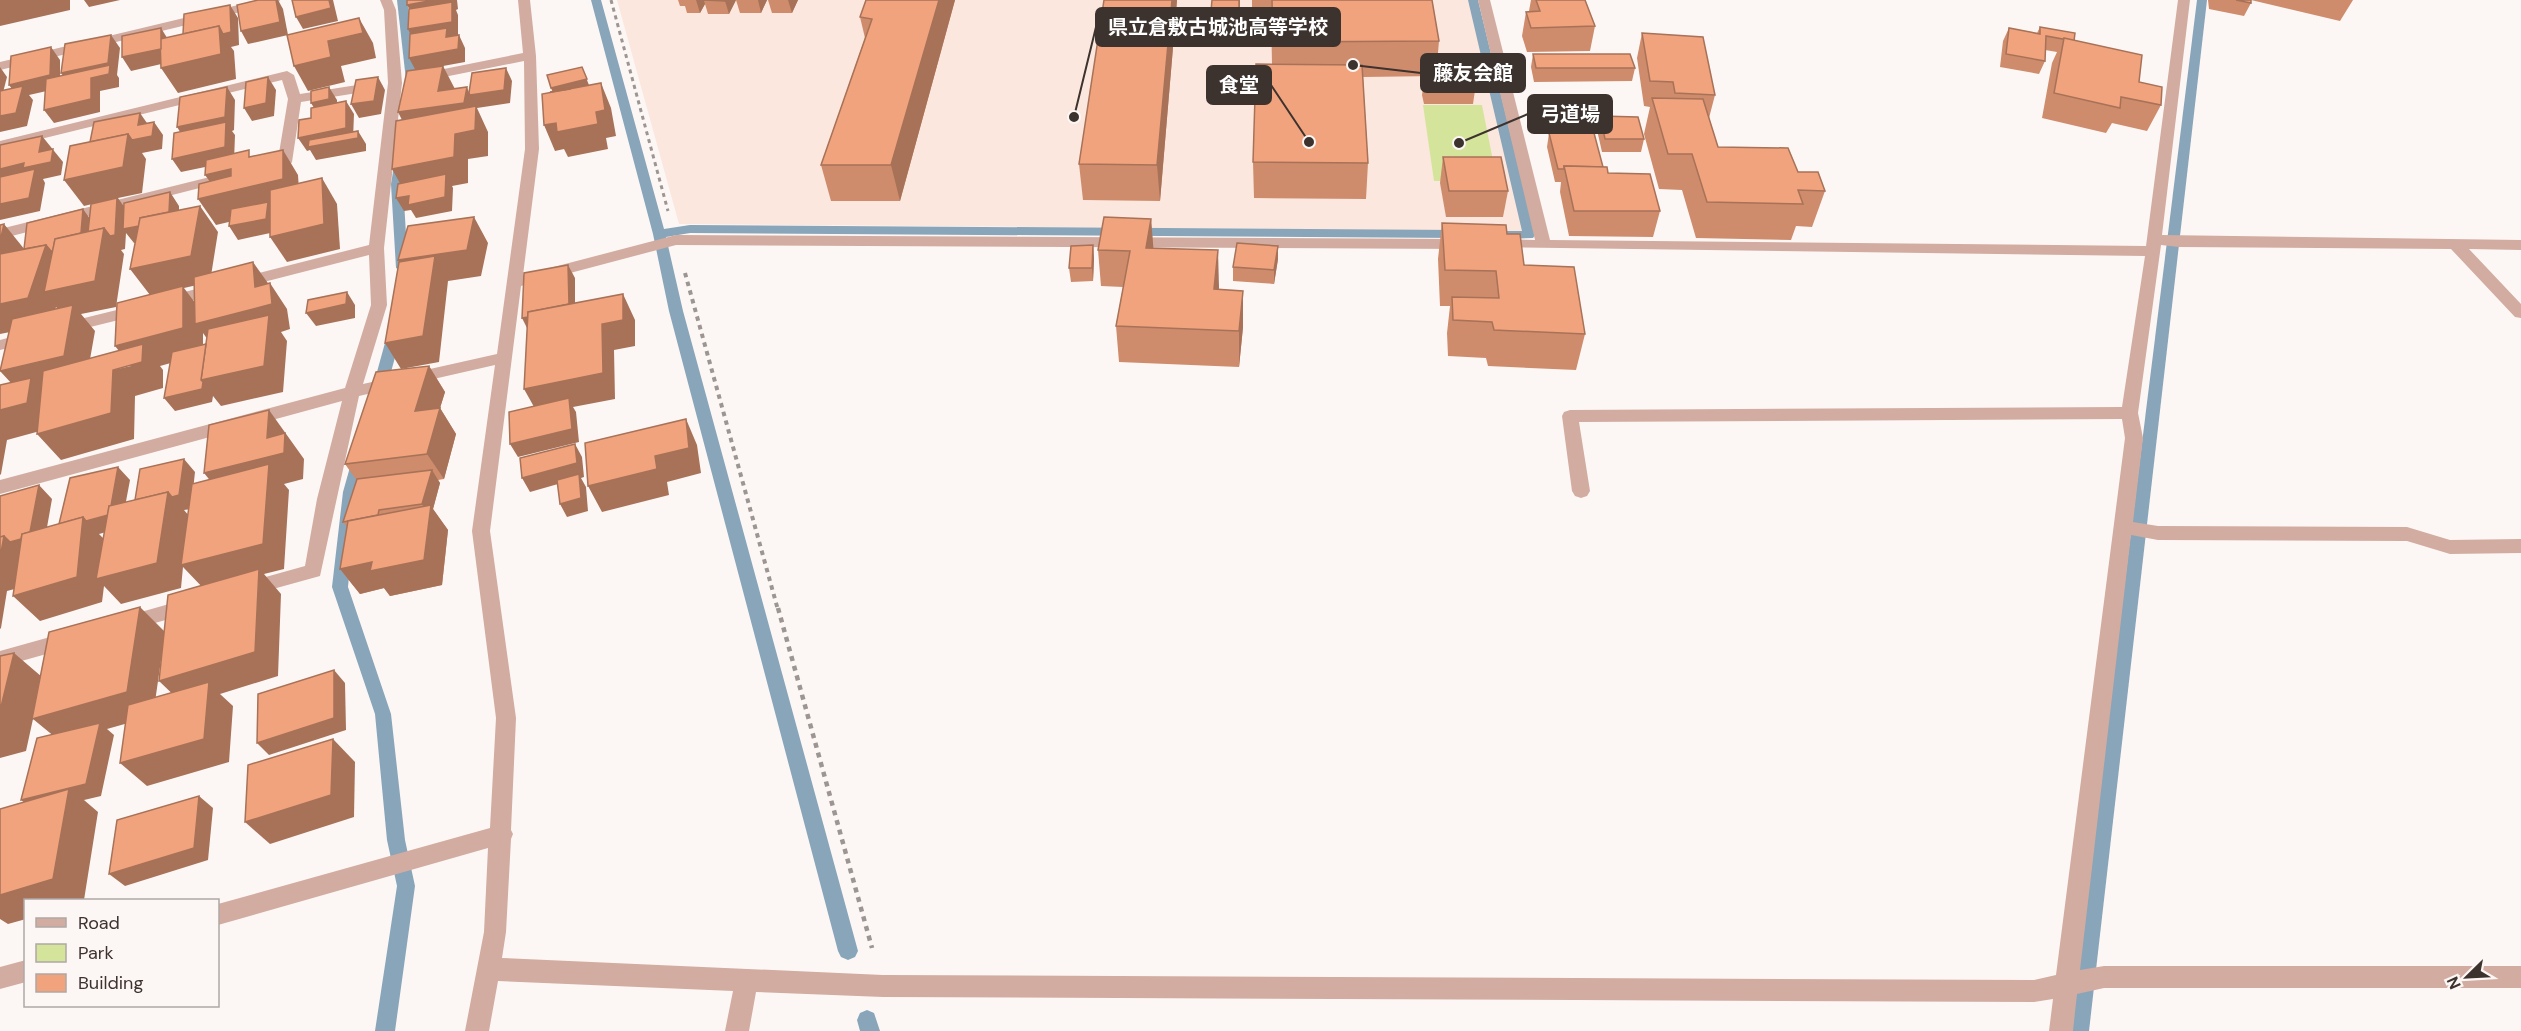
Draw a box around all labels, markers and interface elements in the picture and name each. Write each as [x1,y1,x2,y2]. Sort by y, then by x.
callout: 県立倉敷古城池高等学校 [1096,8,1340,46]
text: 県立倉敷古城池高等学校 [1108,14,1328,40]
callout: 藤友会館 [1421,54,1525,92]
text: 藤友会館 [1433,60,1513,86]
callout: 食堂 [1207,66,1271,104]
text: 食堂 [1219,72,1259,98]
callout: 弓道場 [1528,95,1612,133]
text: 弓道場 [1540,101,1600,127]
legend [24,899,219,1007]
text: Road [78,911,120,935]
text: Park [78,941,114,965]
north arrow [2437,947,2497,1007]
text: Building [78,971,143,995]
text: N [2442,973,2466,992]

